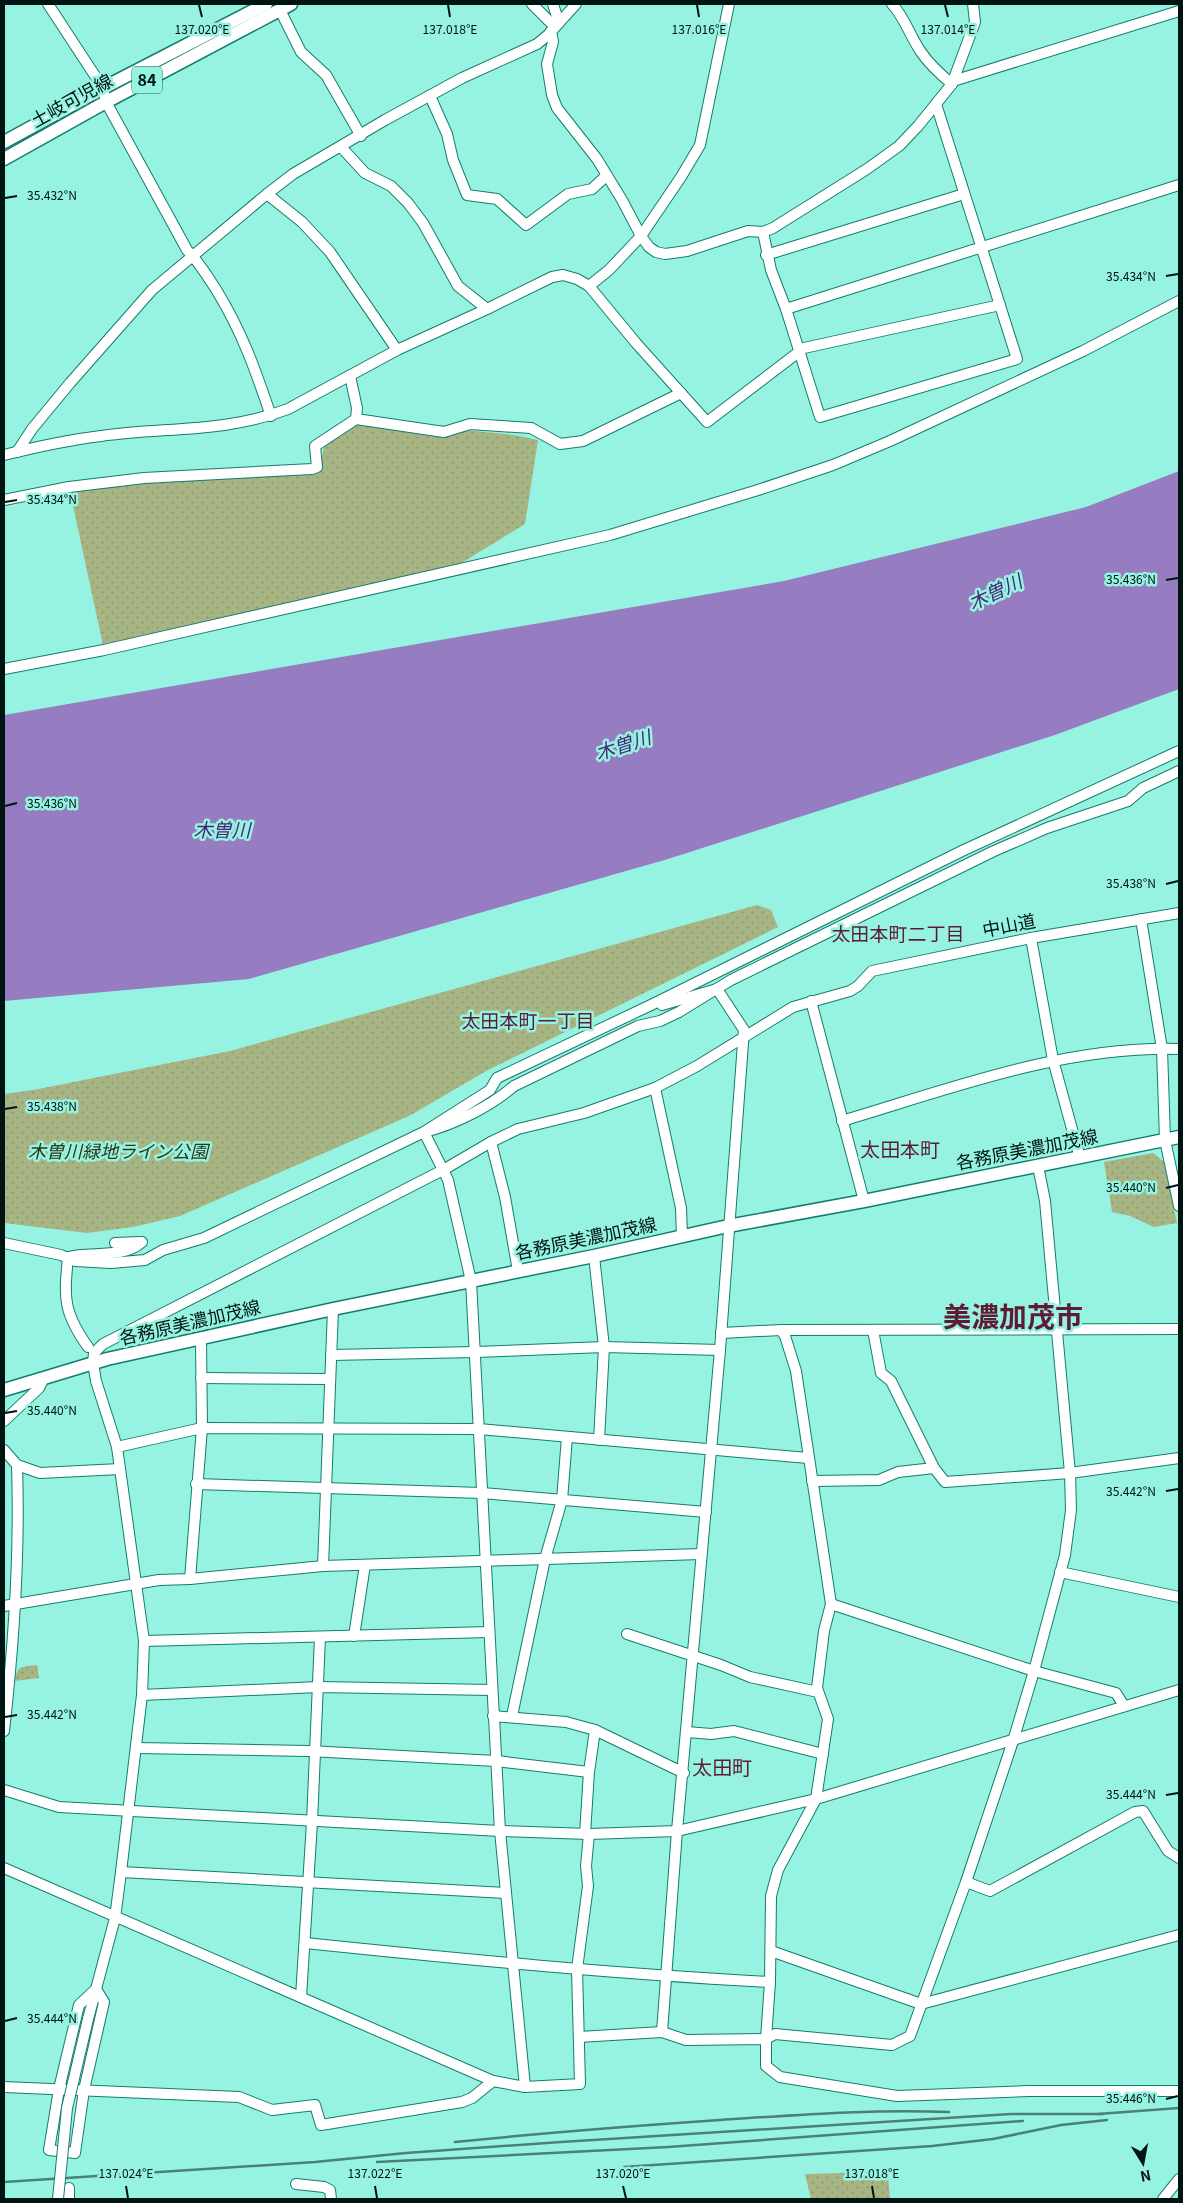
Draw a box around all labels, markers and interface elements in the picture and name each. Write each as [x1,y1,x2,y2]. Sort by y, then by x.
text: 137.020°E [175,20,229,37]
text: 137.018°E [423,20,477,37]
text: 137.016°E [672,20,726,37]
text: 137.014°E [921,20,975,37]
street label: 土岐可児線 [25,66,117,132]
road number: 84 [132,66,162,94]
text: 35.432°N [27,186,77,203]
text: 35.434°N [1106,267,1156,284]
text: 35.434°N [27,490,77,507]
water label: 木曽川 [963,566,1028,615]
text: 35.436°N [1106,570,1156,587]
water label: 木曽川 [591,721,656,765]
text: 35.436°N [27,794,77,811]
water label: 木曽川 [193,815,252,842]
text: 35.438°N [1106,874,1156,891]
street label: 中山道 [980,906,1038,942]
district label: 太田本町二丁目 [831,919,965,946]
district label: 太田本町一丁目 [461,1006,595,1033]
text: 35.438°N [27,1097,77,1114]
street label: 各務原美濃加茂線 [953,1122,1100,1175]
district label: 太田本町 [860,1134,940,1163]
park label: 木曽川緑地ライン公園 [28,1137,211,1163]
text: 35.440°N [1106,1178,1156,1195]
street label: 各務原美濃加茂線 [512,1209,659,1265]
street label: 各務原美濃加茂線 [116,1292,263,1350]
district label: 美濃加茂市 [943,1295,1083,1335]
text: 35.440°N [27,1401,77,1418]
text: 35.442°N [1106,1482,1156,1499]
text: 35.442°N [27,1705,77,1722]
district label: 太田町 [692,1752,752,1781]
text: 35.444°N [1106,1785,1156,1802]
text: 35.444°N [27,2009,77,2026]
text: 35.446°N [1106,2089,1156,2106]
north arrow [1118,2138,1168,2188]
text: 137.024°E [99,2164,153,2181]
text: 137.022°E [348,2164,402,2181]
text: 137.020°E [596,2164,650,2181]
text: 137.018°E [845,2164,899,2181]
text: N [1139,2166,1153,2188]

